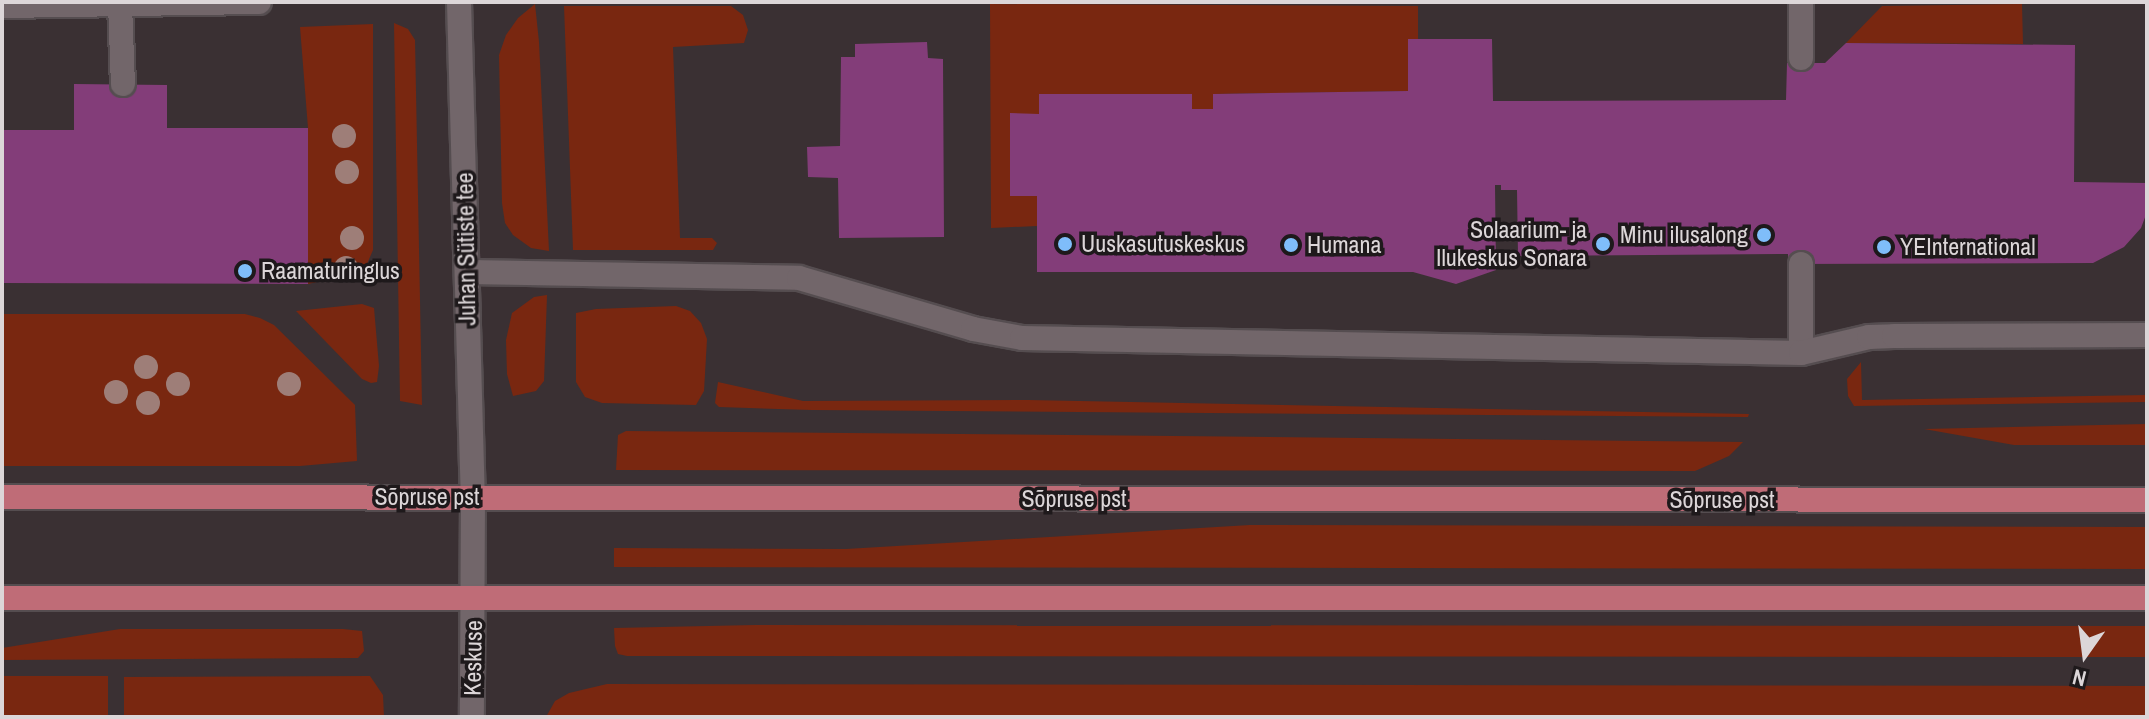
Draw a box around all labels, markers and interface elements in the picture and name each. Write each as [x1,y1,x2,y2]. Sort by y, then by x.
street label: Juhan Sütiste tee [450,172,482,326]
place label: Solaarium- ja Ilukeskus Sonara [1436,216,1587,272]
place label: Minu ilusalong [1620,221,1748,249]
marker: Minu ilusalong [1755,226,1773,244]
place label: Uuskasutuskeskus [1081,230,1245,258]
place label: Humana [1307,231,1381,259]
place label: YEInternational [1900,233,2036,261]
marker: Uuskasutuskeskus [1056,235,1074,253]
marker: Solaarium- ja Ilukeskus Sonara [1594,235,1612,253]
marker: Humana [1282,236,1300,254]
marker: YEInternational [1875,238,1893,256]
place label: Raamaturinglus [261,257,400,285]
marker: Raamaturinglus [236,262,254,280]
street label: Sõpruse pst [374,483,480,511]
street label: Sõpruse pst [1021,485,1127,513]
street label: Sõpruse pst [1669,486,1775,514]
north arrow [2045,615,2125,695]
street label: Keskuse [458,620,488,696]
text: N [2069,662,2089,694]

